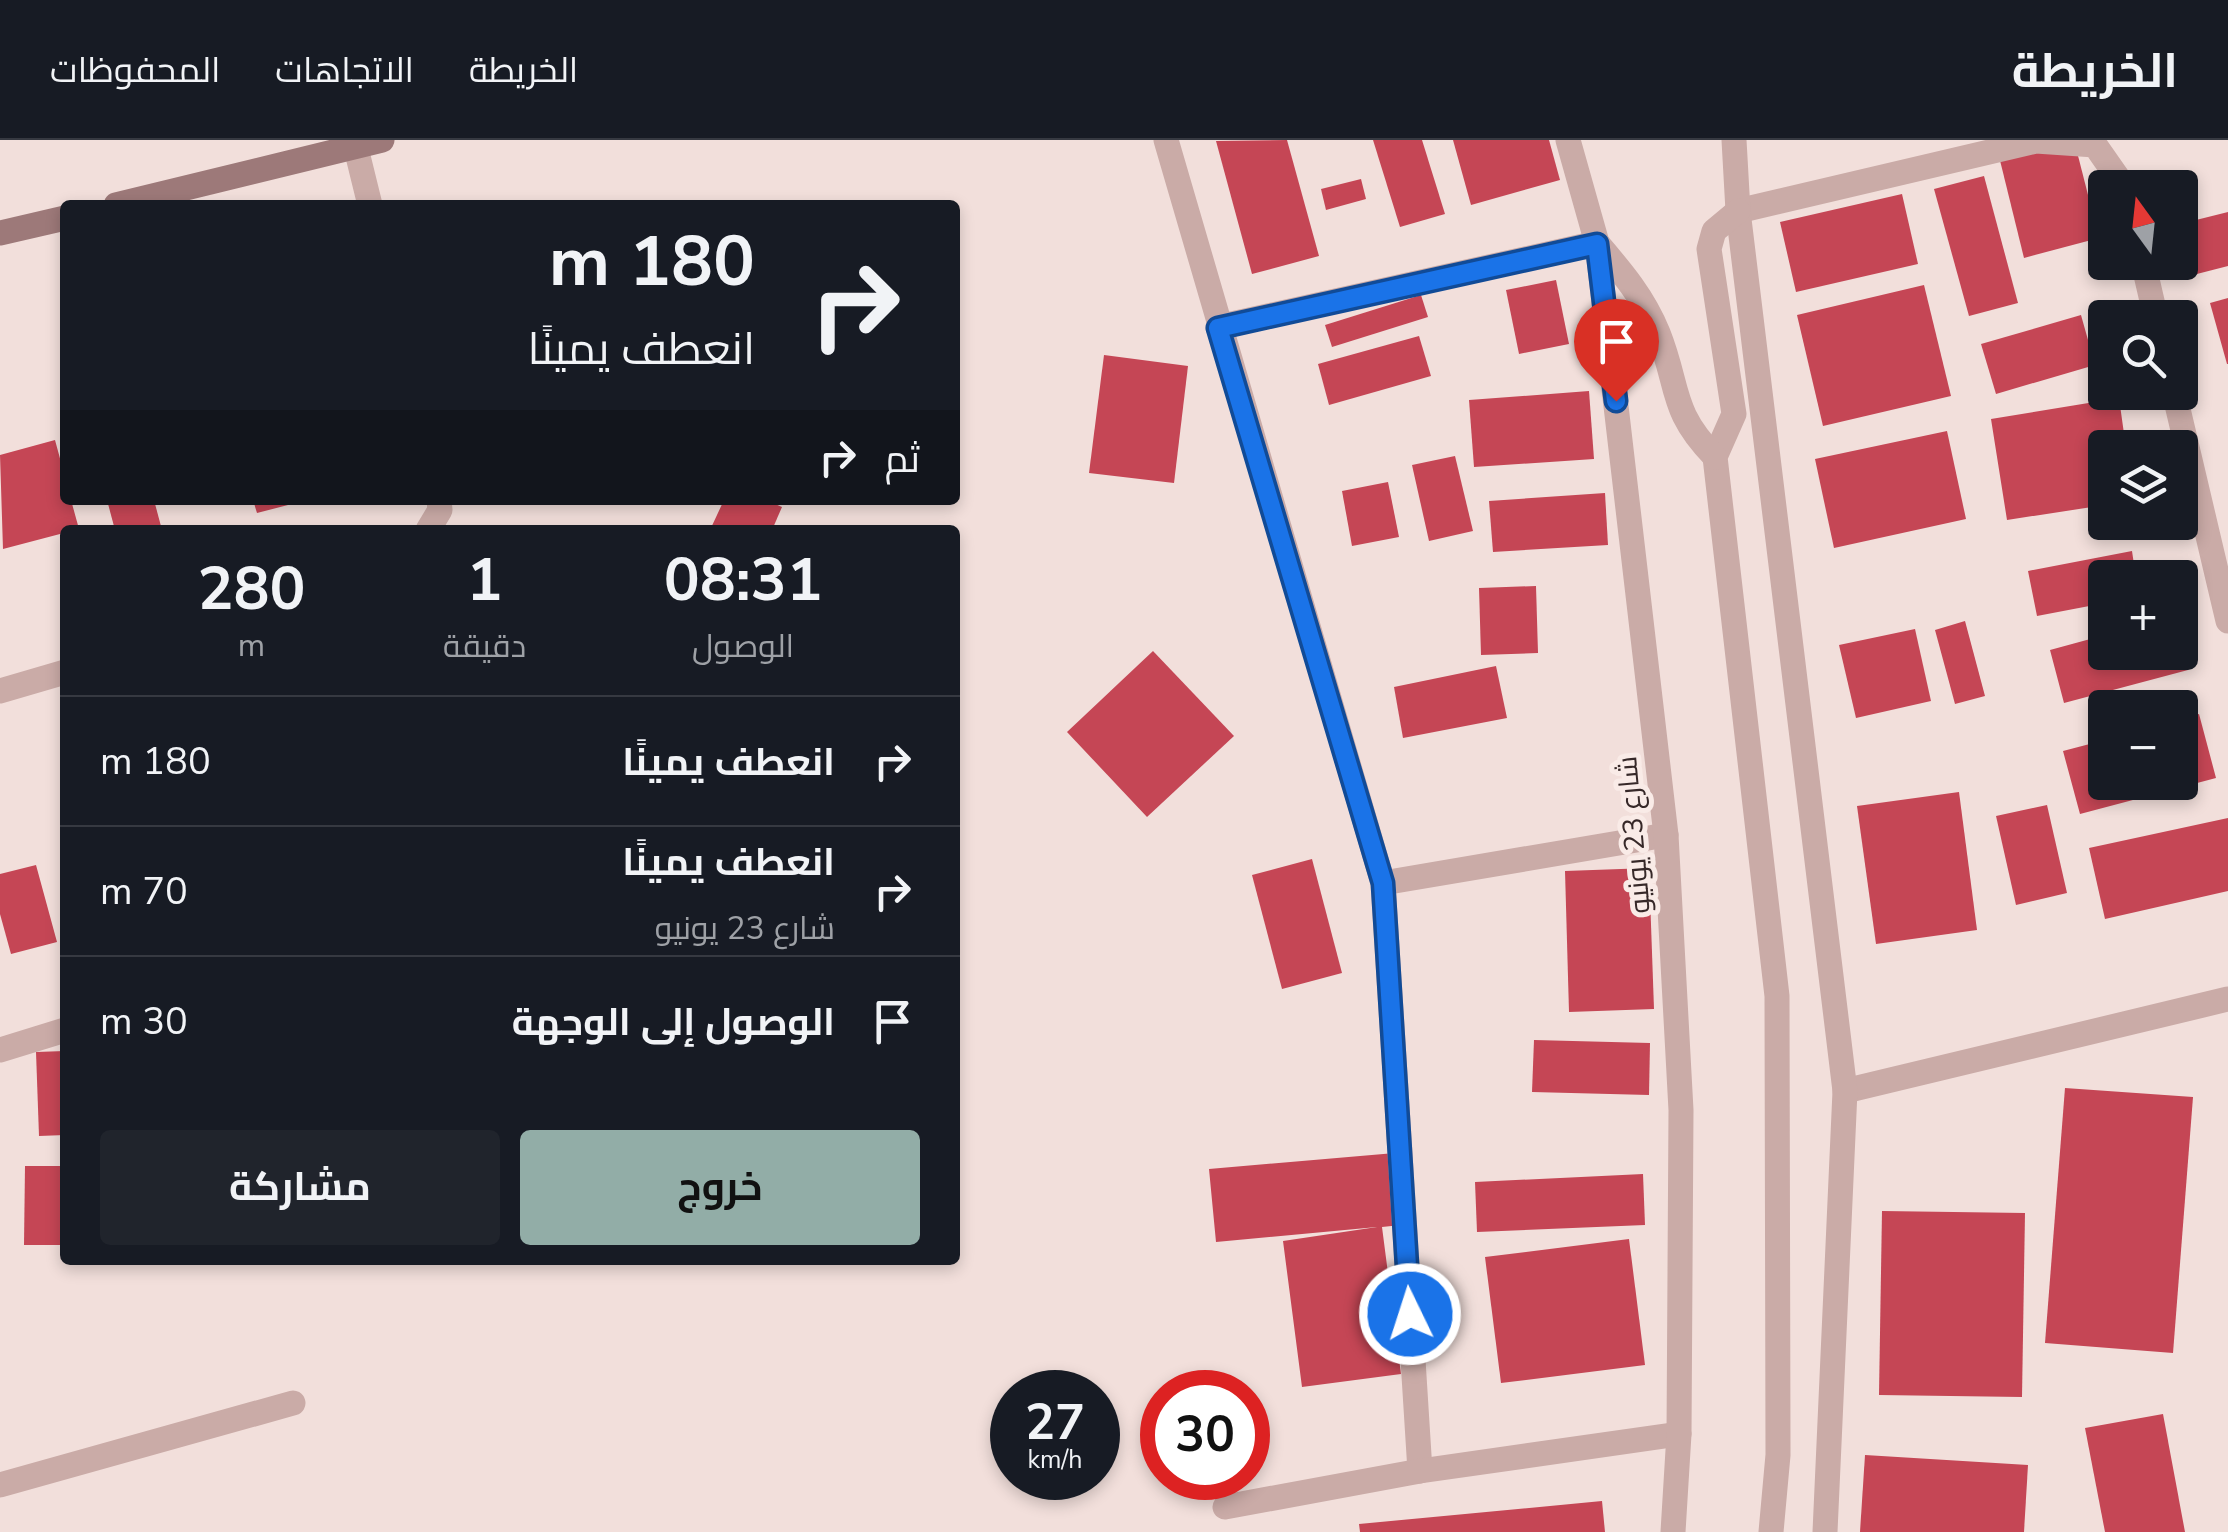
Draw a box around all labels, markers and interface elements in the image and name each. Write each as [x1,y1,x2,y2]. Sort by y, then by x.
text: الخريطة [2012,38,2178,104]
text: المحفوظات [50,47,220,94]
text: الاتجاهات [275,47,414,94]
text: الخريطة [469,47,578,94]
north arrow [2088,170,2198,280]
map controls [2088,170,2198,800]
text: 180 m [549,214,755,310]
icon: right [790,240,920,370]
pin [1574,299,1659,402]
button: search [2088,300,2198,410]
icon: arrive [1589,314,1644,369]
text: انعطف يمينًا [527,319,755,380]
icon: right [810,430,865,485]
button: layers [2088,430,2198,540]
text: ثم [885,434,920,485]
text: 1 [467,539,503,621]
text: 08:31 [664,539,823,621]
text: 280 [197,548,305,630]
button: + [2088,560,2198,670]
text: m [238,624,265,667]
text: دقيقة [443,625,526,668]
text: الوصول [692,625,794,668]
button: − [2088,690,2198,800]
icon: right [865,734,920,789]
text: 180 m [100,736,211,787]
text: انعطف يمينًا [622,737,835,788]
street label: شارع 23 يونيو [1608,755,1660,915]
text: انعطف يمينًا [622,837,835,888]
icon: right [865,864,920,919]
text: 70 m [100,866,188,917]
text: شارع 23 يونيو [655,907,835,950]
icon: arrive [865,994,920,1049]
text: 30 m [100,996,188,1047]
text: الوصول إلى الوجهة [512,997,835,1048]
button: مشاركة [100,1130,500,1245]
button: خروج [520,1130,920,1245]
position arrow [1358,1262,1462,1366]
speed limit sign: 30 [1140,1370,1270,1500]
text: 27 [1025,1388,1085,1457]
text: km/h [1027,1443,1083,1477]

